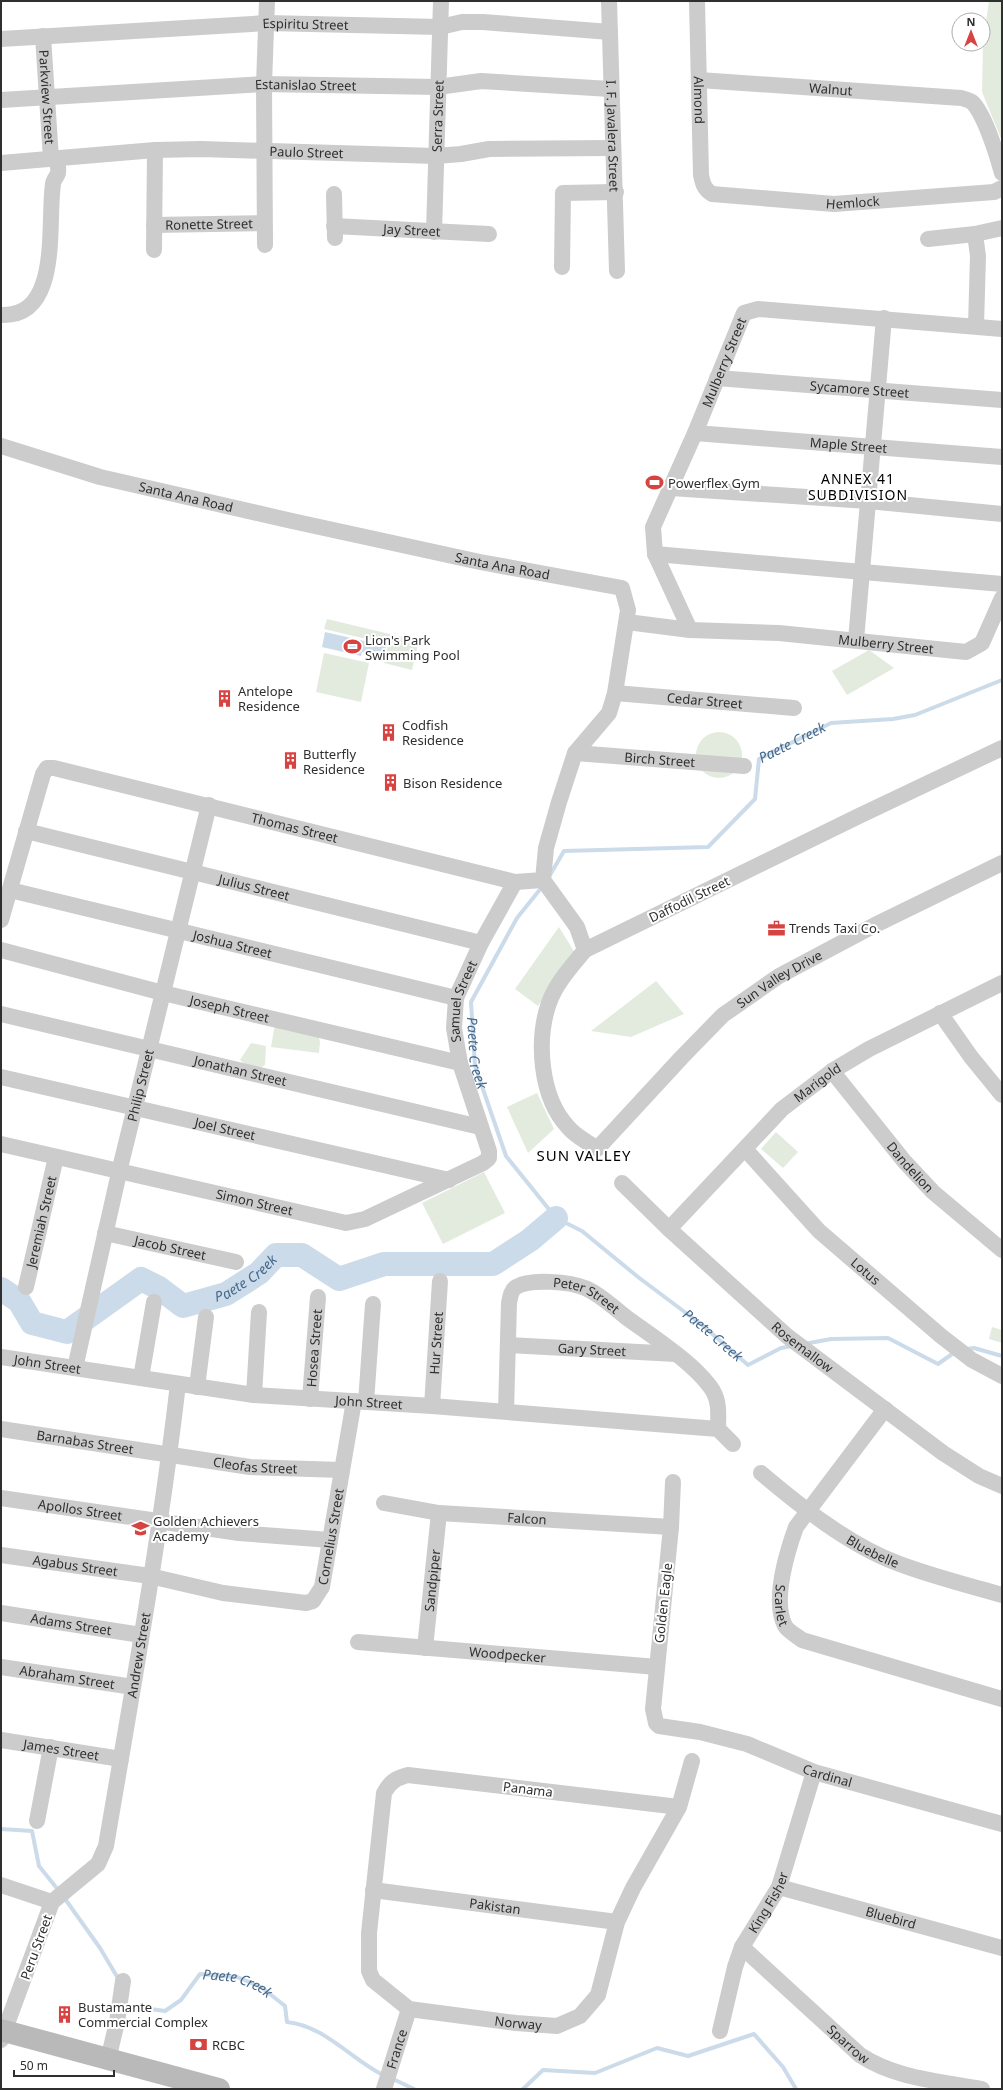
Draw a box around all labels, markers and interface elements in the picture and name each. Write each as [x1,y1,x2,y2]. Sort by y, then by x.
north arrow [951,12,991,52]
street label: Espiritu Street [262,14,349,34]
text: N [967,14,975,29]
street label: Parkview Street [35,49,59,145]
street label: Estanislao Street [254,75,357,95]
street label: Almond [690,76,709,124]
street label: Walnut [808,79,853,100]
street label: Serra Street [427,80,448,152]
street label: I. F. Javalera Street [602,80,624,192]
street label: Paulo Street [269,142,344,162]
street label: Hemlock [825,192,880,213]
street label: Ronette Street [165,214,253,234]
street label: Jay Street [381,219,441,240]
street label: Mulberry Street [697,314,750,410]
street label: Sycamore Street [809,376,910,402]
street label: Maple Street [809,433,888,457]
district label: ANNEX 41 SUBDIVISION [808,469,908,504]
sports icon: Powerflex Gym [645,473,665,493]
place label: Powerflex Gym [668,474,760,492]
street label: Santa Ana Road [137,477,235,516]
street label: Santa Ana Road [453,548,551,584]
street label: Mulberry Street [837,630,935,658]
place label: Lion's Park Swimming Pool [365,631,460,664]
sports icon: Lion's Park Swimming Pool [342,637,362,657]
place label: Antelope Residence [238,682,300,715]
building icon: Antelope Residence [215,688,235,708]
street label: Cedar Street [666,688,744,713]
place label: Codfish Residence [402,716,464,749]
water label: Paete Creek [755,717,829,767]
building icon: Codfish Residence [379,722,399,742]
place label: Butterfly Residence [303,745,365,778]
street label: Birch Street [624,748,696,771]
building icon: Butterfly Residence [280,751,300,771]
building icon: Bison Residence [380,773,400,793]
place label: Bison Residence [403,774,502,792]
street label: Thomas Street [249,808,340,847]
street label: Julius Street [215,869,292,905]
street label: Daffodil Street [646,871,733,926]
office icon: Trends Taxi Co. [766,918,786,938]
place label: Trends Taxi Co. [789,919,880,937]
street label: Joshua Street [189,925,274,962]
street label: Sun Valley Drive [733,946,825,1012]
street label: Samuel Street [445,957,481,1044]
street label: Joseph Street [186,990,271,1027]
water label: Paete Creek [463,1016,492,1092]
street label: Philip Street [123,1047,158,1123]
street label: Jonathan Street [190,1050,289,1090]
street label: Marigold [790,1059,844,1106]
street label: Joel Street [191,1112,258,1144]
street label: Dandelion [883,1138,938,1196]
district label: SUN VALLEY [536,1145,632,1165]
street label: Jeremiah Street [21,1174,60,1271]
street label: Simon Street [214,1185,295,1220]
street label: Jacob Street [131,1230,208,1264]
water label: Paete Creek [212,1249,281,1306]
street label: Lotus [847,1253,884,1289]
street label: Peter Street [552,1273,624,1318]
water label: Paete Creek [679,1304,748,1366]
street label: Hosea Street [302,1308,326,1388]
street label: Hur Street [425,1311,447,1375]
street label: Rosemallow [768,1317,838,1377]
street label: Gary Street [557,1339,627,1360]
street label: John Street [11,1350,82,1378]
street label: John Street [333,1391,403,1413]
street label: Barnabas Street [35,1426,135,1458]
street label: Cleofas Street [212,1452,298,1478]
street label: Cornelius Street [314,1487,348,1586]
street label: Apollos Street [37,1495,124,1525]
street label: Falcon [507,1508,547,1528]
place label: Golden Achievers Academy [153,1512,259,1545]
school or university icon: Golden Achievers Academy [130,1518,150,1538]
street label: Bluebelle [843,1531,902,1572]
street label: Sandpiper [420,1548,444,1612]
street label: Agabus Street [32,1551,119,1580]
street label: Golden Eagle [650,1562,676,1644]
street label: Scarlet [771,1584,793,1629]
street label: Adams Street [29,1609,113,1639]
street label: Andrew Street [122,1611,154,1699]
street label: Woodpecker [468,1642,547,1667]
street label: Abraham Street [18,1661,116,1693]
street label: James Street [20,1734,101,1764]
street label: Cardinal [800,1759,854,1791]
street label: Panama [502,1777,554,1801]
street label: King Fisher [744,1869,792,1936]
street label: Pakistan [468,1894,522,1918]
street label: Bluebird [864,1902,918,1933]
street label: Peru Street [16,1912,56,1982]
water label: Paete Creek [202,1964,278,2002]
place label: Bustamante Commercial Complex [78,1998,208,2031]
building icon: Bustamante Commercial Complex [55,2004,75,2024]
street label: Norway [494,2011,543,2034]
street label: Sparrow [823,2020,873,2068]
street label: France [382,2027,411,2071]
bank icon: RCBC [189,2035,209,2055]
place label: RCBC [212,2036,245,2054]
scale bar [14,2052,114,2078]
text: 50 m [20,2057,48,2074]

